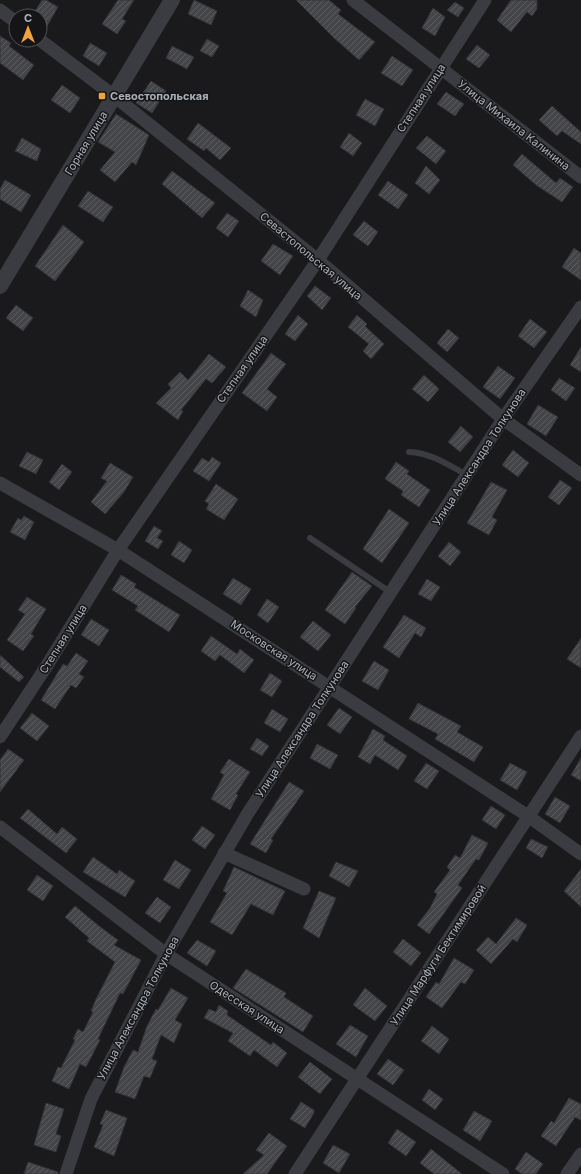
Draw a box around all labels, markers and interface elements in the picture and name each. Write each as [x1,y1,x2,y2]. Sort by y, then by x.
north arrow [8,8,48,48]
text: С [24,11,32,25]
street label: Степная улица [394,61,448,135]
street label: Улица Михаила Калинина [455,77,573,173]
place label: Севостопольская [110,89,209,103]
marker: Севостопольская [97,91,107,101]
street label: Горная улица [61,109,111,177]
street label: Севастопольская улица [257,209,365,303]
street label: Степная улица [214,333,270,405]
street label: Улица Александра Толкунова [429,386,529,528]
street label: Степная улица [36,602,90,676]
street label: Московская улица [228,617,320,683]
street label: Улица Александра Толкунова [252,658,352,800]
street label: Улица Марфуги Бектимировой [387,882,489,1028]
street label: Улица Александра Толкунова [94,934,182,1082]
street label: Одесская улица [207,977,287,1037]

